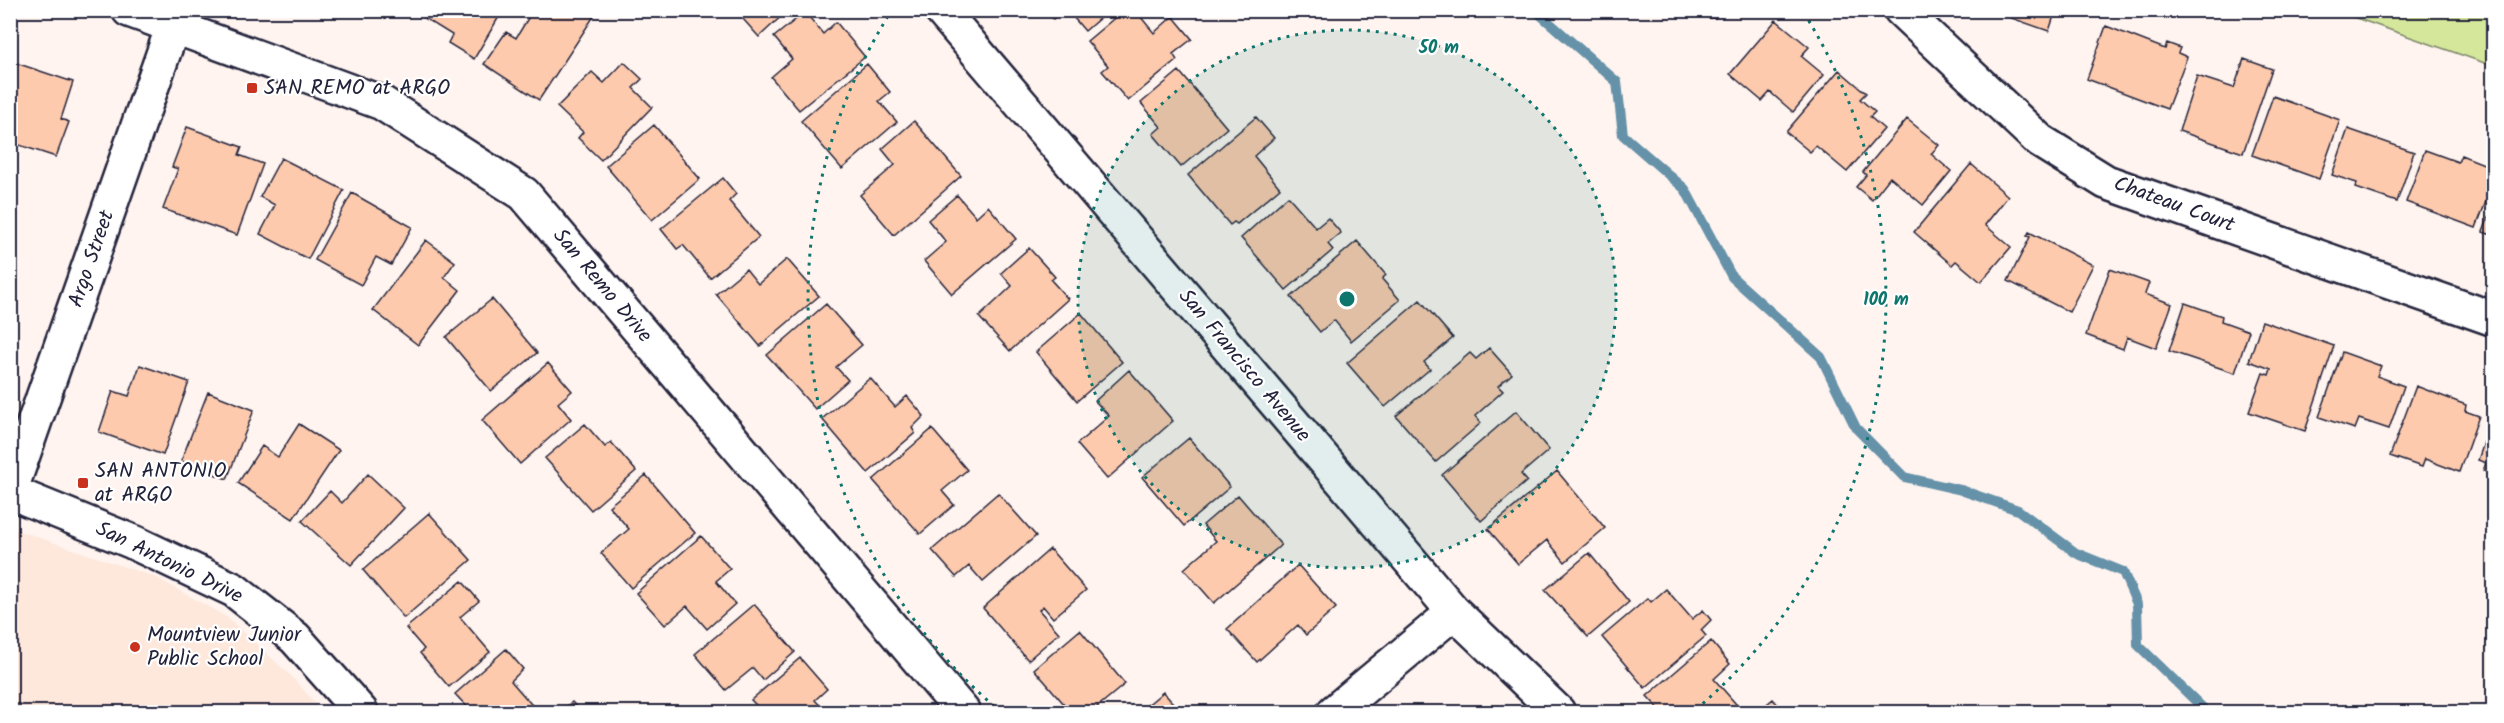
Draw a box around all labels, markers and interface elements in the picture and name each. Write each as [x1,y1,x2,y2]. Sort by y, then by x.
text: 50 m [1418,34,1459,63]
place label: SAN REMO at ARGO [264,72,450,105]
marker: SAN REMO at ARGO [245,81,259,95]
street label: Chateau Court [2109,168,2240,243]
street label: Argo Street [60,205,124,312]
street label: San Remo Drive [544,221,660,351]
street label: San Francisco Avenue [1170,282,1319,451]
text: 100 m [1863,286,1909,315]
centre of rings [1337,289,1357,309]
place label: SAN ANTONIO at ARGO [95,455,226,512]
marker: SAN ANTONIO at ARGO [76,476,90,490]
street label: San Antonio Drive [90,513,249,613]
place label: Mountview Junior Public School [147,619,302,676]
marker: Mountview Junior Public School [128,640,142,654]

